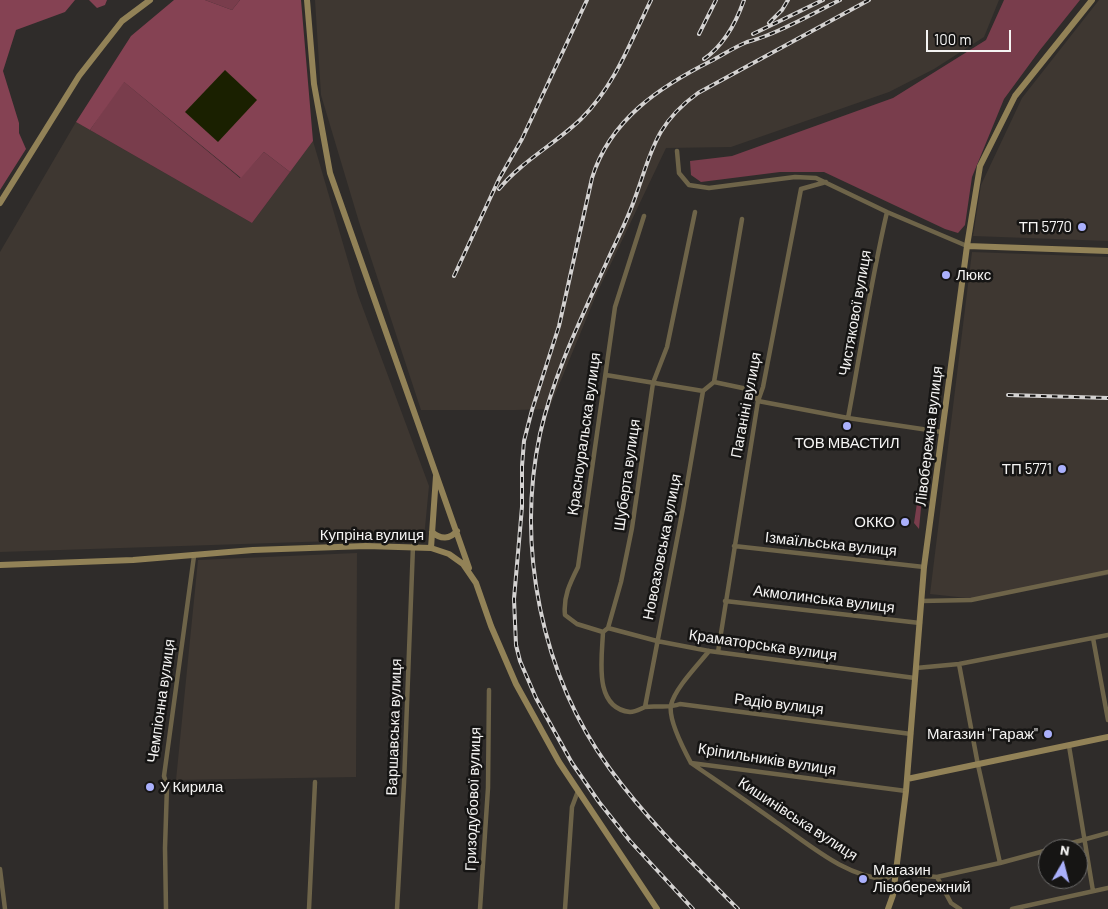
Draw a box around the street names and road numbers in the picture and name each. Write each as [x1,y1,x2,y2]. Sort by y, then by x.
street label: Чистякової вулиця [835,248,875,378]
street label: Красноуральска вулиця [564,351,604,517]
street label: Паганіні вулиця [727,351,765,459]
street label: Лівобережна вулиця [911,365,947,507]
street label: Шуберта вулиця [610,418,644,532]
street label: Новоазовська вулиця [639,472,685,622]
street label: Купріна вулиця [320,526,424,544]
street label: Ізмаїльська вулиця [764,528,898,560]
street label: Акмолинська вулиця [752,581,896,617]
street label: Краматорська вулиця [688,626,838,664]
street label: Чемпіонна вулиця [143,638,179,764]
street label: Варшавська вулиця [383,658,405,796]
street label: Радіо вулиця [733,690,825,718]
street label: Гризодубової вулиця [461,727,485,871]
street label: Кріпильників вулиця [697,739,837,779]
street label: Кишинівська вулиця [735,774,861,864]

